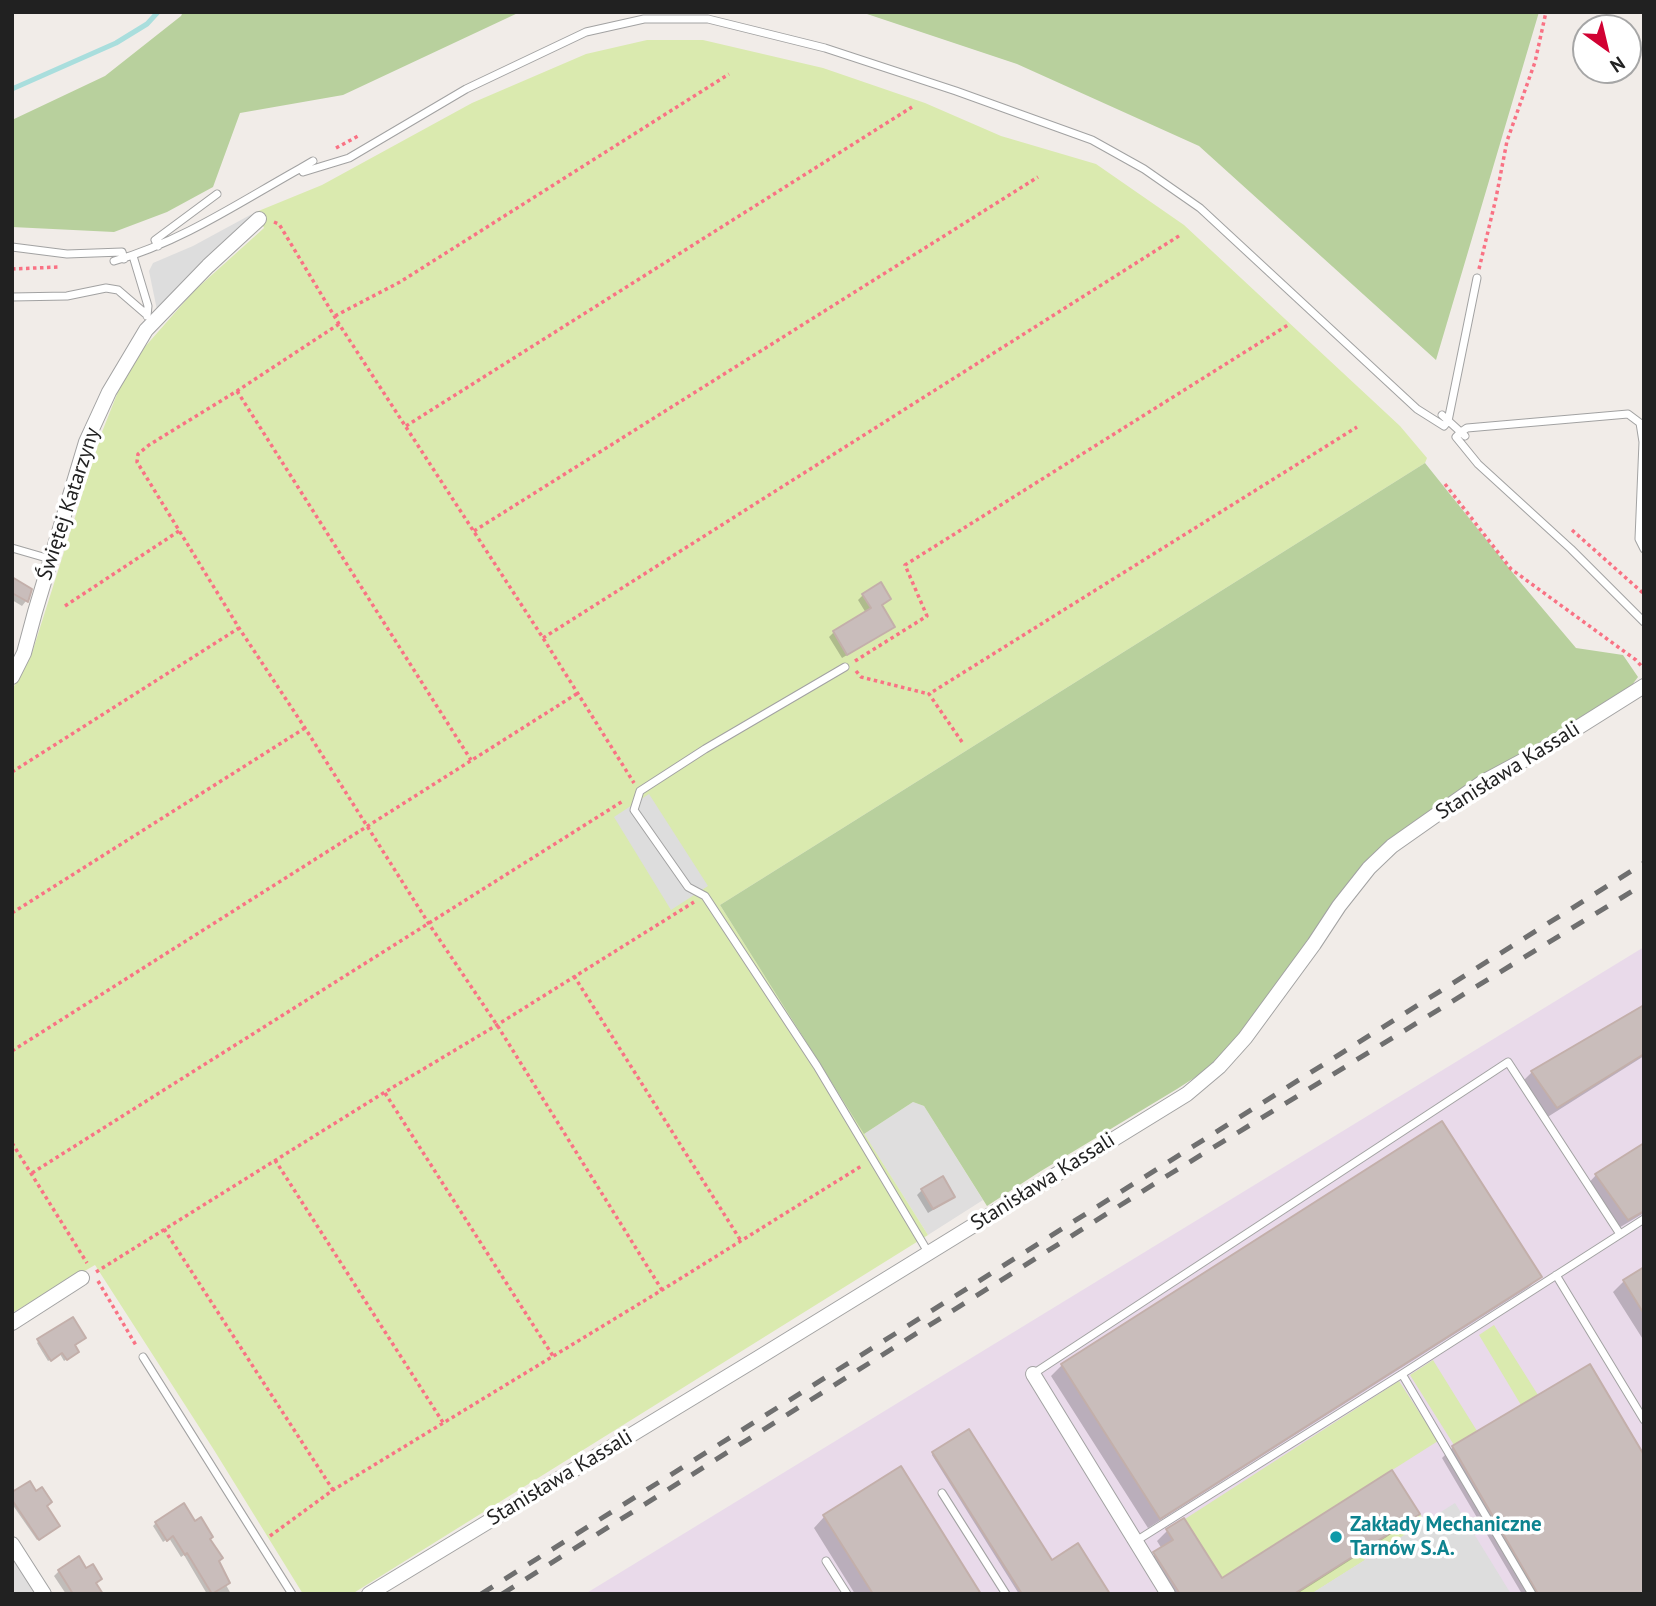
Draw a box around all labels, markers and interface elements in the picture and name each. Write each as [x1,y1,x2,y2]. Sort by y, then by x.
north arrow [1572,14,1642,84]
text: N [1606,51,1630,78]
street label: Świętej Katarzyny [32,424,106,584]
street label: Stanisława Kassali [1431,717,1585,825]
street label: Stanisława Kassali [966,1128,1120,1236]
street label: Stanisława Kassali [483,1425,637,1531]
place label: Zakłady Mechaniczne Tarnów S.A. [1350,1512,1542,1562]
marker: Zakłady Mechaniczne Tarnów S.A. [1328,1529,1344,1545]

